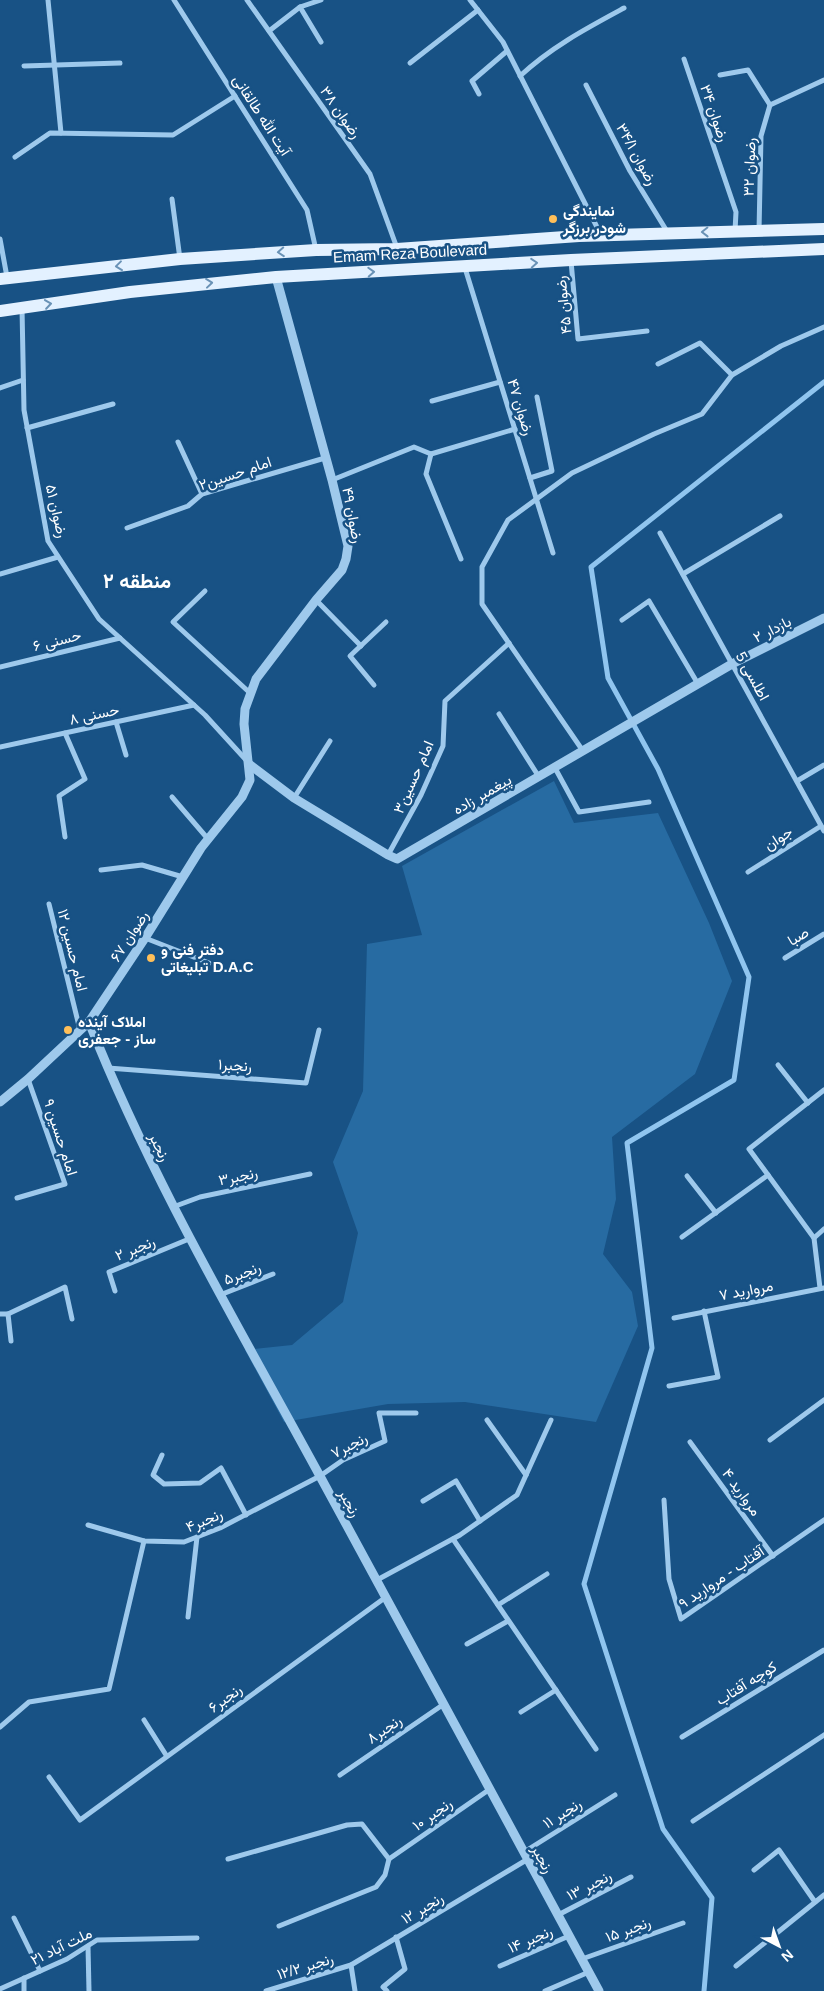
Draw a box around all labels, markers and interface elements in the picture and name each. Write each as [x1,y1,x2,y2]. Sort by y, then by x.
street label: آیت الله طالقانی [228,71,295,161]
street label: رضوان ۳۴ [696,82,733,144]
street label: رضوان ۳۸ [316,83,365,142]
street label: رضوان ۳۴/۱ [612,120,661,188]
street label: رضوان ۳۲ [739,137,760,197]
place label: نمایندگی شودر برزگر [562,202,626,237]
marker: نمایندگی شودر برزگر [547,213,559,225]
one-way arrow [701,227,709,238]
street label: Emam Reza Boulevard [333,240,487,266]
one-way arrow [277,247,285,258]
one-way arrow [530,257,538,268]
one-way arrow [115,260,123,271]
one-way arrow [368,266,376,277]
street label: رضوان ۴۵ [551,275,576,335]
one-way arrow [206,278,214,289]
one-way arrow [44,299,52,309]
street label: رضوان ۴۷ [503,377,538,438]
street label: امام حسین۲ [196,453,274,495]
street label: رضوان ۵۱ [42,483,71,540]
street label: رضوان ۴۹ [338,486,367,545]
district label: منطقه ۲ [103,570,171,592]
street label: بازدار ۲ [750,612,794,647]
street label: حسنی ۶ [31,626,83,656]
street label: اطلسی 5 [731,649,773,704]
street label: حسنی ۸ [68,700,121,730]
street label: امام حسین۳ [389,738,438,817]
street label: پیغمبر زاده [450,770,515,819]
street label: جوان [761,823,796,854]
street label: امام حسین ۱۲ [53,907,91,993]
street label: رضوان ۶۷ [106,907,153,965]
street label: صبا [784,923,812,950]
place label: دفتر فنی و تبلیغاتی D.A.C [161,941,254,976]
marker: دفتر فنی و تبلیغاتی D.A.C [145,952,157,964]
place label: املاک آینده ساز - جعفری [78,1013,156,1048]
marker: املاک آینده ساز - جعفری [62,1024,74,1036]
street label: رنجبر۱ [217,1055,253,1076]
street label: امام حسین ۹ [39,1097,81,1178]
street label: رنجبر [145,1129,174,1164]
street label: رنجبر۳ [217,1164,259,1189]
street label: رنجبر ۲ [113,1232,158,1265]
street label: رنجبر۵ [221,1258,263,1289]
street label: مروارید ۷ [718,1276,775,1305]
street label: رنجبر۷ [328,1429,370,1462]
street label: مروارید ۴ [718,1465,765,1520]
street label: رنجبر [334,1485,364,1521]
street label: رنجبر۴ [183,1505,225,1536]
street label: آفتاب - مروارید ۹ [675,1541,769,1613]
street label: کوچه آفتاب [712,1657,781,1710]
street label: رنجبر۶ [205,1680,246,1717]
street label: رنجبر۸ [363,1711,405,1748]
street label: رنجبر ۱۰ [409,1794,456,1835]
street label: رنجبر ۱۱ [539,1795,585,1832]
street label: رنجبر [527,1841,557,1877]
street label: رنجبر ۱۳ [564,1867,615,1904]
street label: رنجبر ۱۲ [398,1889,447,1928]
street label: رنجبر ۱۵ [603,1913,653,1946]
north arrow [754,1921,804,1971]
street label: رنجبر ۱۴ [505,1922,555,1957]
street label: ملت آباد ۲۱ [28,1924,95,1969]
text: N [778,1946,797,1965]
street label: رنجبر ۱۲/۲ [275,1949,336,1984]

